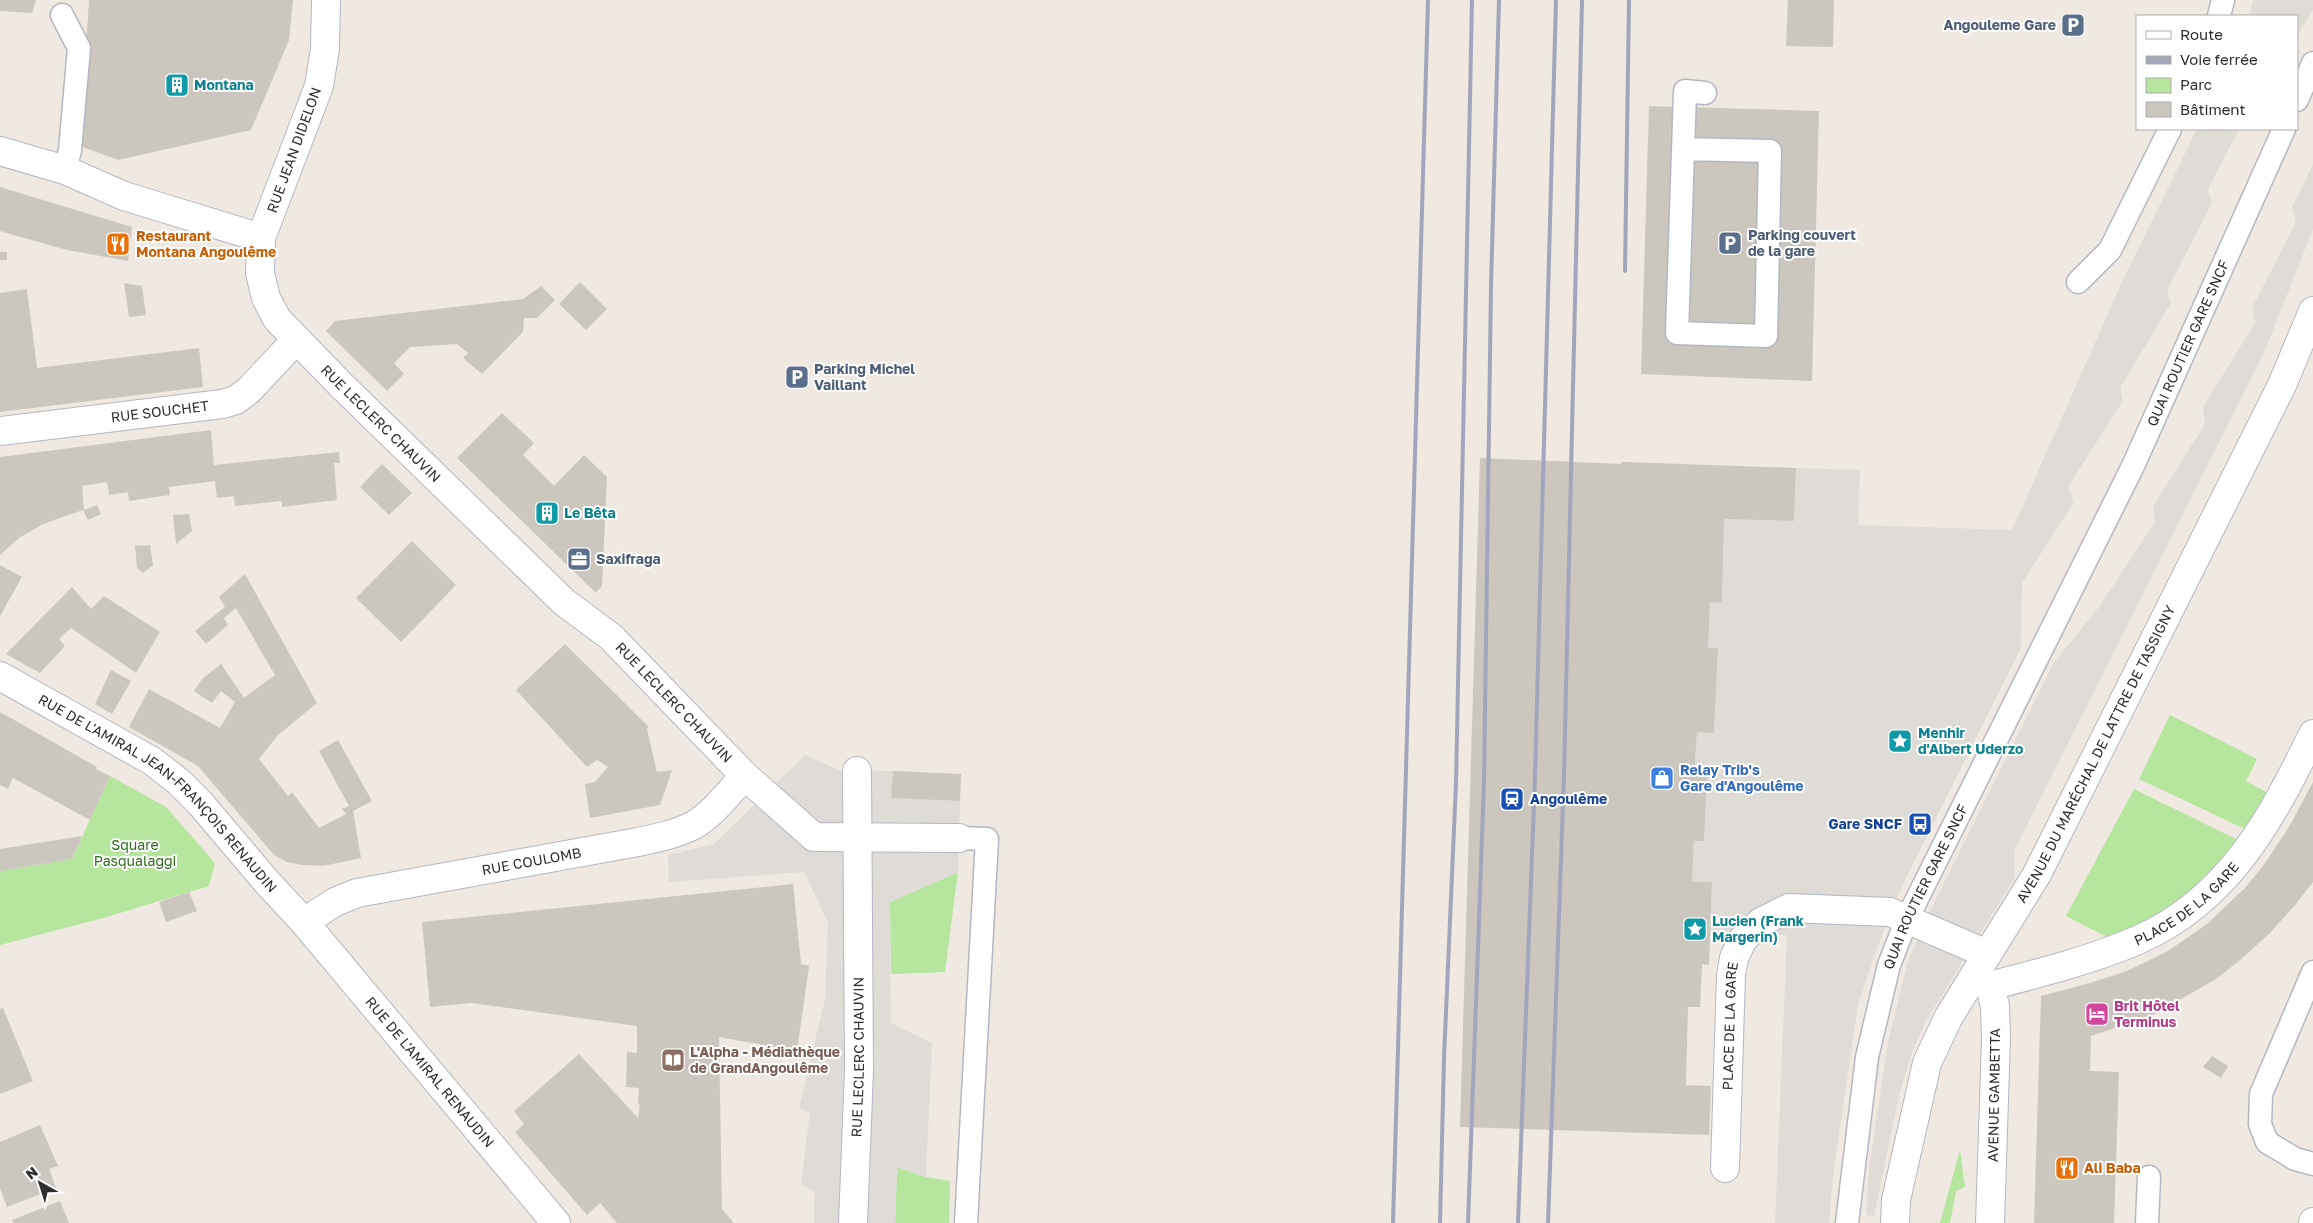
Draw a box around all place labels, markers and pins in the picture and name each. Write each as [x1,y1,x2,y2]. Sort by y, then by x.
parking icon: Angouleme Gare [2060,12,2086,38]
place label: Angouleme Gare [1943,16,2056,33]
building icon: Montana [164,72,190,98]
place label: Montana [194,76,254,93]
place label: Parking couvert de la gare [1748,226,1856,259]
place label: Restaurant Montana Angoulême [136,227,276,260]
parking icon: Parking couvert de la gare [1717,230,1743,256]
restaurant icon: Restaurant Montana Angoulême [105,231,131,257]
place label: Parking Michel Vaillant [814,360,915,393]
parking icon: Parking Michel Vaillant [784,364,810,390]
building icon: Le Bêta [534,500,560,526]
place label: Le Bêta [564,504,616,521]
office icon: Saxifraga [566,546,592,572]
place label: Saxifraga [596,550,661,567]
place label: Menhir d'Albert Uderzo [1918,724,2023,757]
place icon: Menhir d'Albert Uderzo [1887,728,1913,754]
place label: Relay Trib's Gare d'Angoulême [1680,761,1804,794]
shop icon: Relay Trib's Gare d'Angoulême [1649,765,1675,791]
station icon: Angoulême [1499,786,1525,812]
place label: Angoulême [1530,790,1607,807]
bus stop icon: Gare SNCF [1907,811,1933,837]
place label: Gare SNCF [1828,815,1902,832]
place label: Lucien (Frank Margerin) [1712,912,1804,945]
place icon: Lucien (Frank Margerin) [1682,916,1708,942]
place label: Brit Hôtel Terminus [2114,997,2180,1030]
hotel icon: Brit Hôtel Terminus [2084,1001,2110,1027]
place label: L'Alpha - Médiathèque de GrandAngoulême [690,1043,840,1076]
library icon: L'Alpha - Médiathèque de GrandAngoulême [660,1047,686,1073]
restaurant icon: Ali Baba [2054,1155,2080,1181]
place label: Ali Baba [2084,1159,2141,1176]

